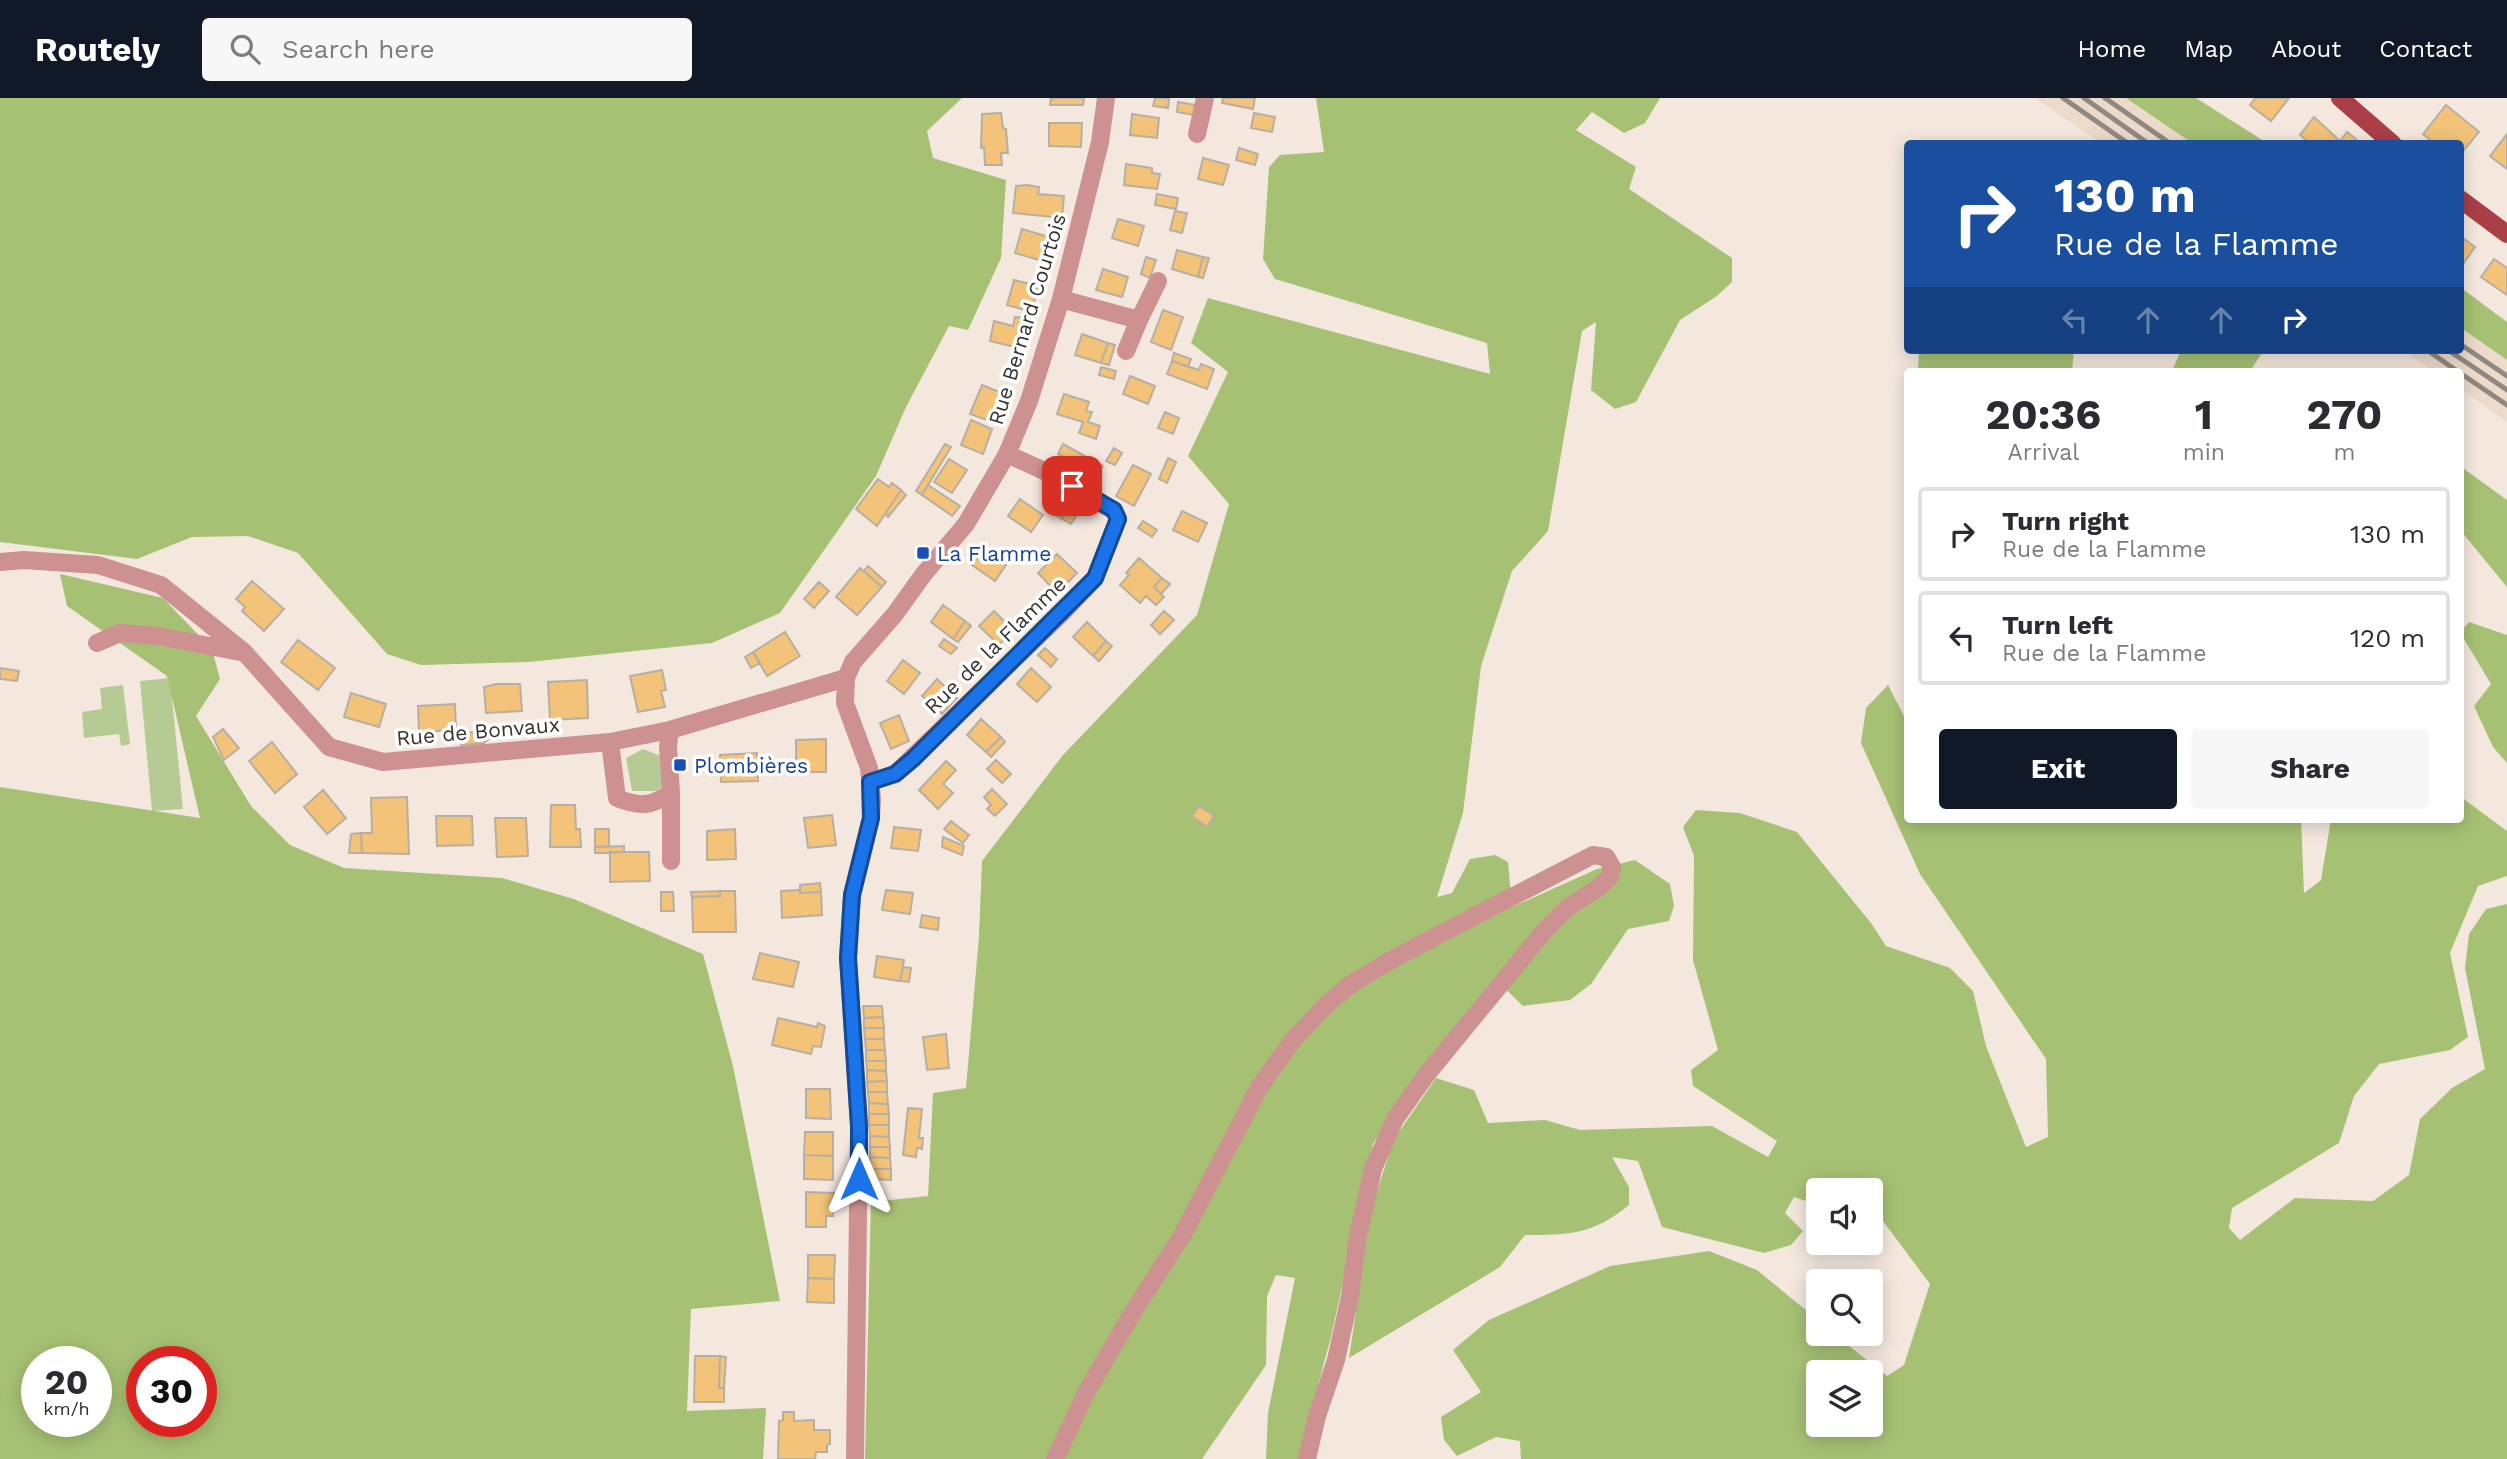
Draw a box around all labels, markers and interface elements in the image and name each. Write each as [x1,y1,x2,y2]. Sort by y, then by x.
search box [202,18,692,81]
text: Routely [35,30,160,69]
icon: search [226,30,264,68]
text: Search here [282,34,434,64]
text: Home [2078,35,2146,63]
text: Map [2184,35,2233,63]
text: About [2271,35,2341,63]
text: Contact [2379,35,2472,63]
text: 130 m [2054,166,2196,224]
icon: right [1939,168,2030,259]
street label: Rue Bernard Courtois [983,210,1071,428]
text: Rue de la Flamme [2054,225,2338,263]
icon: left [2056,301,2094,339]
icon: ahead [2129,301,2167,339]
icon: ahead [2202,301,2240,339]
icon: right [2275,301,2313,339]
text: 20:36 [1986,390,2101,439]
text: 1 [2195,390,2213,439]
text: 270 [2307,390,2382,439]
text: Arrival [2007,439,2079,466]
text: min [2183,439,2225,466]
text: m [2334,439,2355,466]
pin [1042,456,1102,516]
icon: arrive [1053,467,1091,505]
text: Turn right [2002,506,2129,536]
icon: right [1943,515,1981,553]
text: 130 m [2350,519,2425,549]
text: Rue de la Flamme [2002,536,2206,563]
place label: La Flamme [937,541,1051,566]
marker: La Flamme [915,545,931,561]
street label: Rue de la Flamme [919,571,1071,719]
text: Turn left [2002,610,2113,640]
icon: left [1943,619,1981,657]
text: 120 m [2350,623,2425,653]
text: Rue de la Flamme [2002,640,2206,667]
street label: Rue de Bonvaux [395,711,561,751]
button: Exit [1939,729,2177,809]
button: Share [2191,729,2429,809]
place label: Plombières [694,753,808,778]
marker: Plombières [672,757,688,773]
position arrow [822,1142,896,1216]
map controls [1806,1178,1883,1437]
button: sound [1806,1178,1883,1255]
button: search [1806,1269,1883,1346]
speed limit sign: 30 [126,1346,217,1437]
button: layers [1806,1360,1883,1437]
text: 20 [45,1361,88,1403]
text: km/h [43,1398,90,1419]

